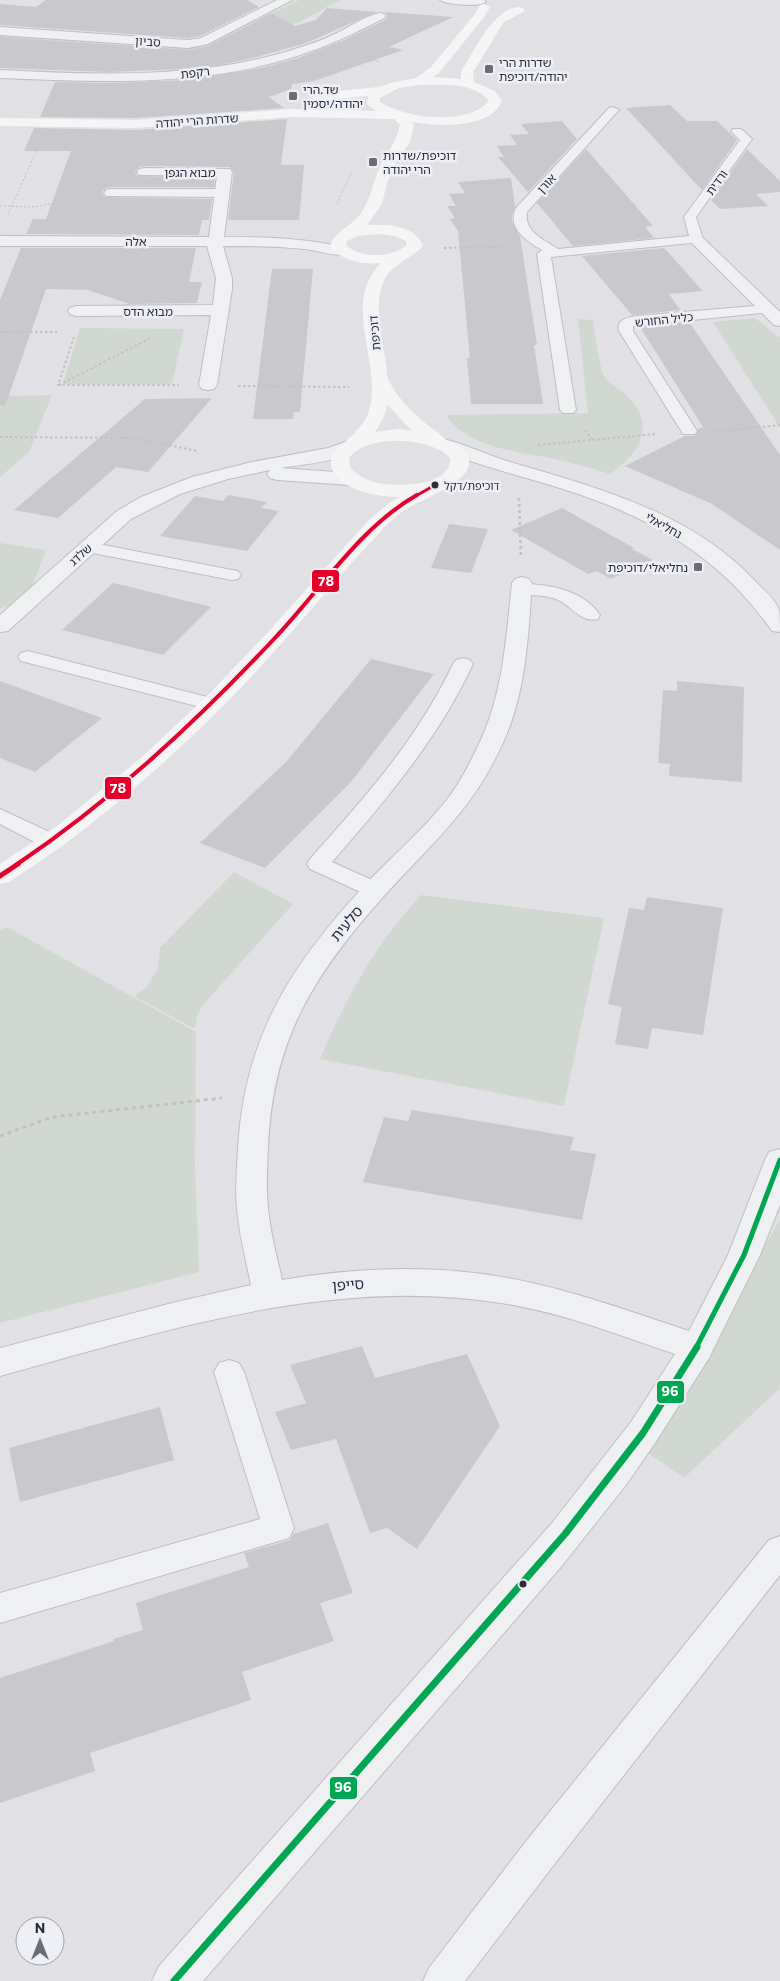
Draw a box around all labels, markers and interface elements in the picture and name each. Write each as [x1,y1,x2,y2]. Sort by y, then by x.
street label: סביון [135,33,162,49]
place label: שדרות הרי יהודה/דוכיפת [499,55,568,83]
street label: רקפת [180,63,210,81]
marker: שדרות הרי יהודה/דוכיפת [483,63,495,75]
place label: שד.הרי יהודה/יסמין [303,82,363,110]
marker: שד.הרי יהודה/יסמין [287,90,299,102]
street label: שדרות הרי יהודה [155,110,239,130]
place label: דוכיפת/שדרות הרי יהודה [383,148,457,176]
marker: דוכיפת/שדרות הרי יהודה [367,156,379,168]
street label: מבוא הגפן [164,165,216,179]
street label: ורדית [702,167,730,197]
street label: אורן [534,170,559,196]
street label: אלה [125,234,147,248]
street label: מבוא הדס [123,304,173,318]
street label: כליל החורש [634,309,694,329]
street label: דוכיפת [365,314,382,351]
place label: דוכיפת/דקל [444,479,500,492]
marker: דוכיפת/דקל [430,480,440,490]
street label: נחליאלי [643,509,685,541]
street label: שלדג [66,540,94,568]
place label: נחליאלי/דוכיפת [608,560,688,574]
marker: נחליאלי/דוכיפת [692,561,704,573]
line badge: 78 [311,569,340,593]
text: 78 [318,572,334,589]
line badge: 78 [104,776,132,800]
text: 78 [110,779,126,796]
street label: סלעית [326,902,366,944]
street label: סייפן [331,1274,365,1294]
line badge: 96 [656,1380,685,1404]
text: 96 [661,1382,679,1399]
unlabelled marker [518,1579,528,1589]
line badge: 96 [329,1776,358,1800]
text: 96 [334,1778,352,1795]
north arrow [15,1916,65,1966]
text: N [35,1919,45,1936]

